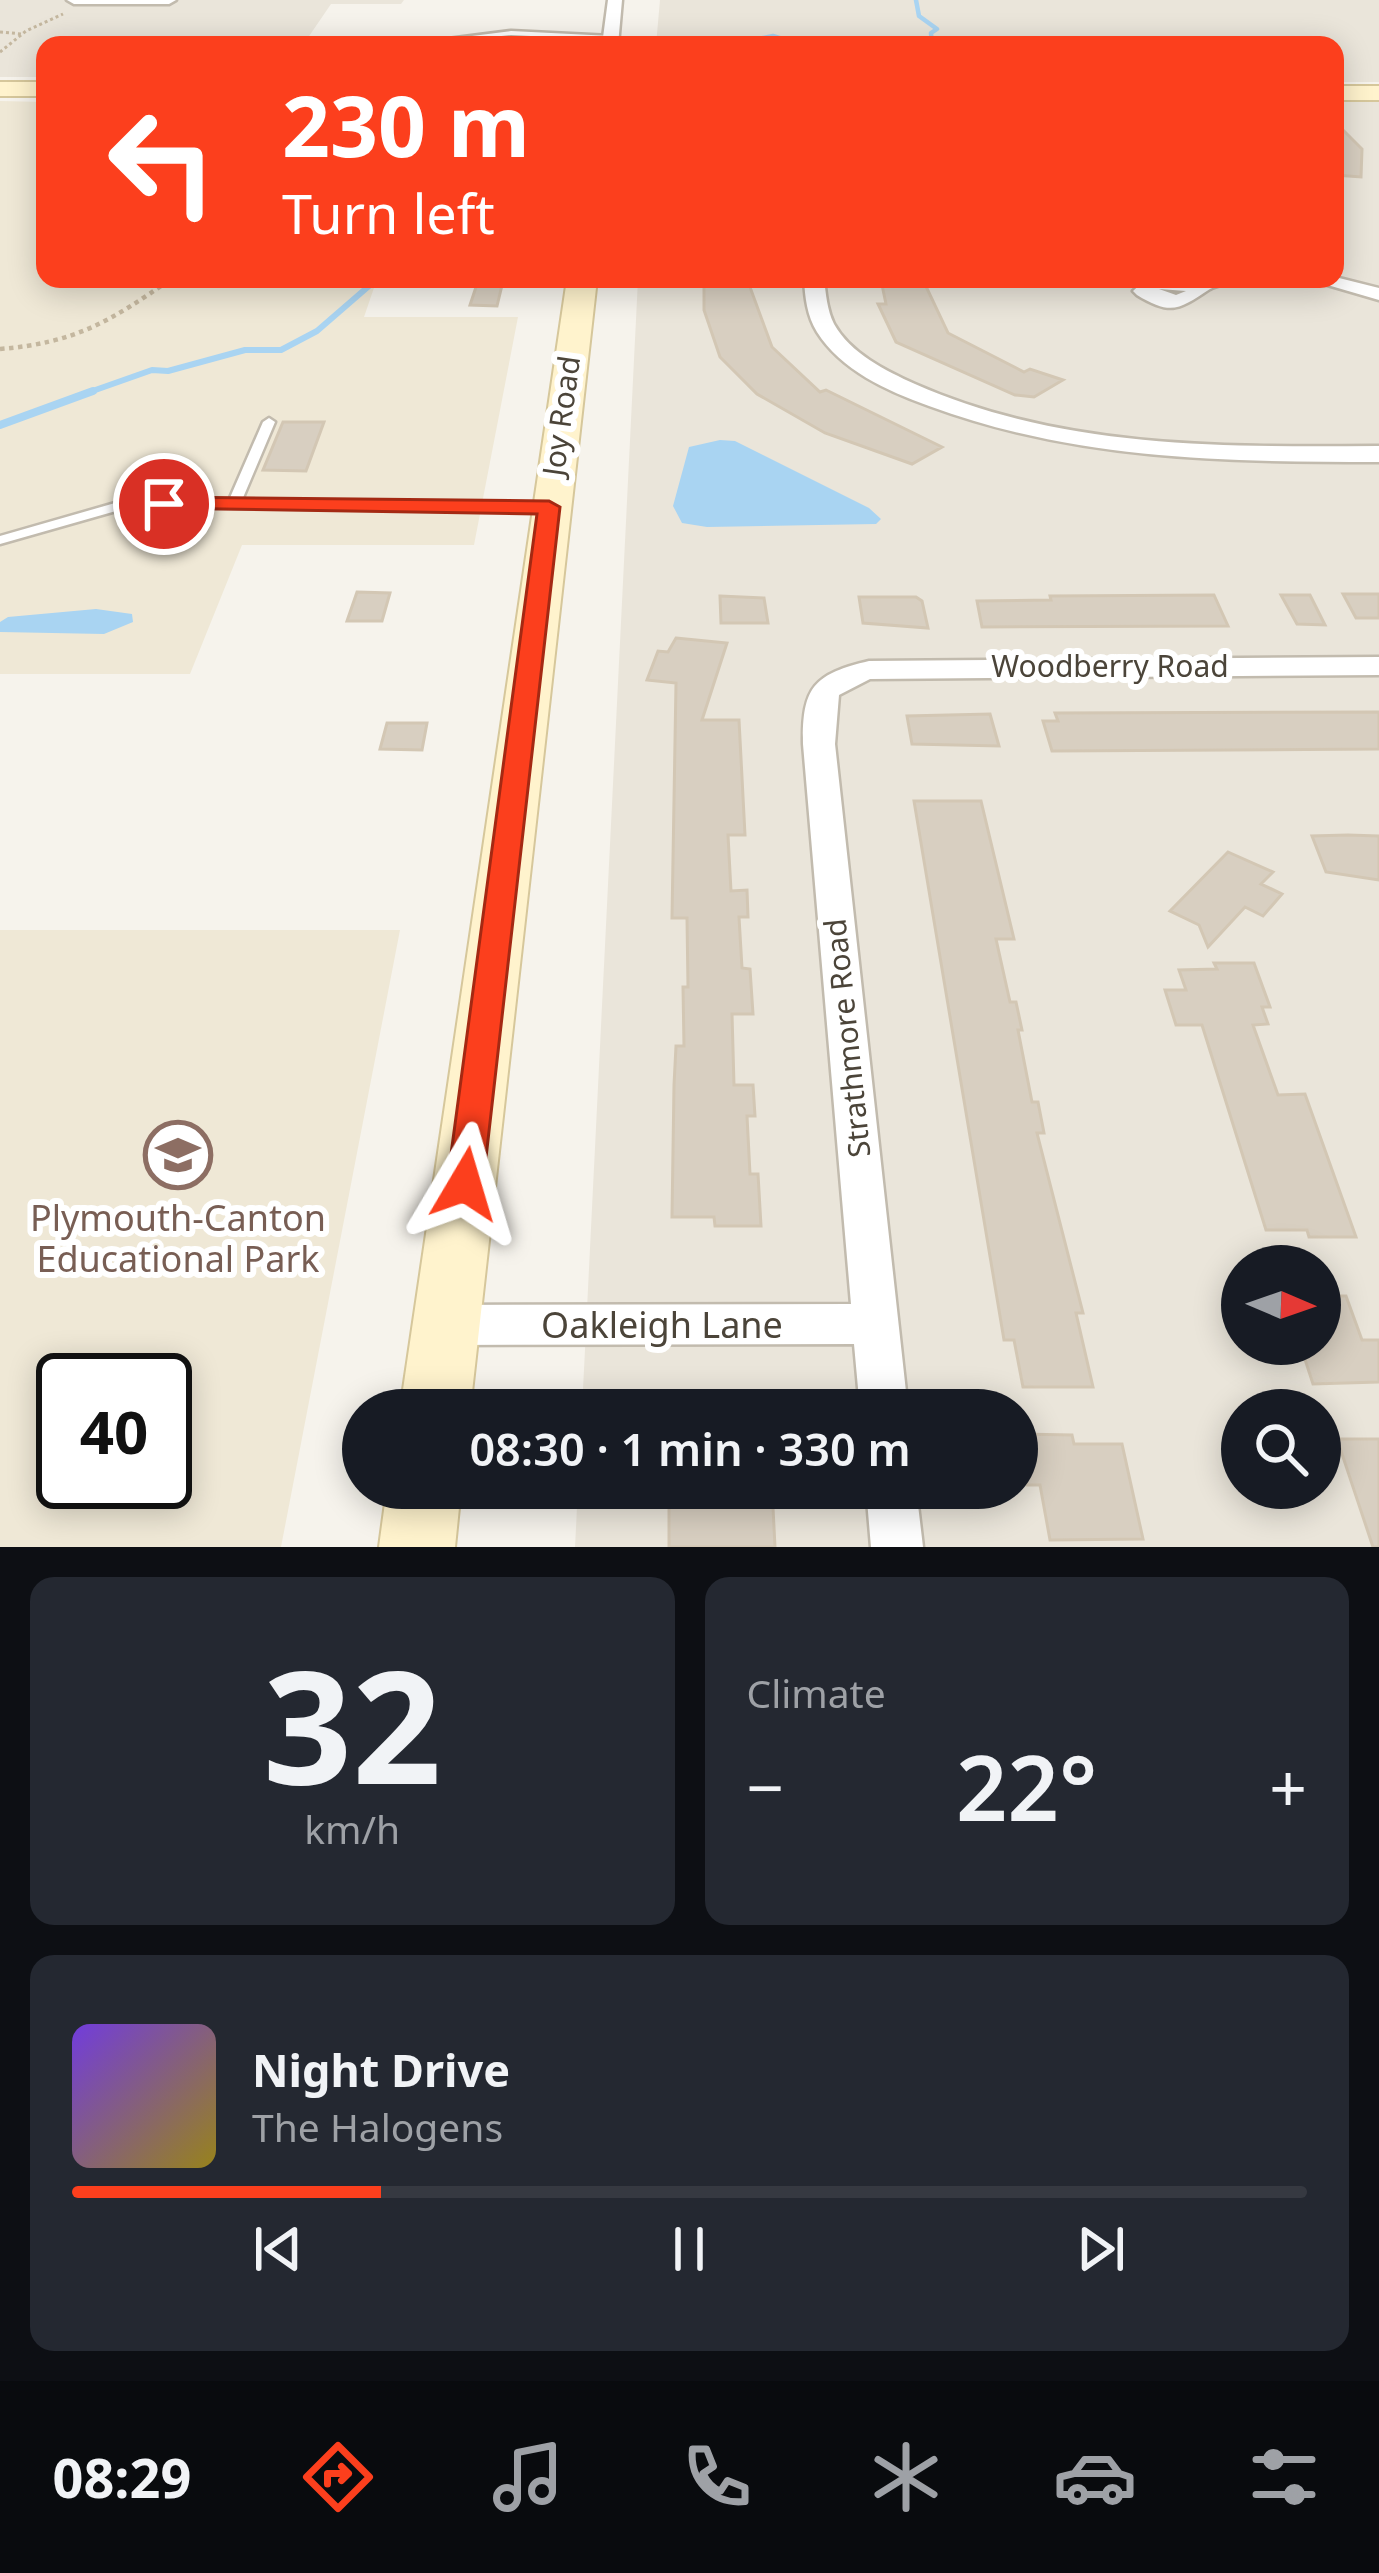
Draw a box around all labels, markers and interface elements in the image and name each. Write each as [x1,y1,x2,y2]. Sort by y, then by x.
text: 230 m [282,67,530,182]
icon: left [84,84,240,240]
text: Turn left [282,176,495,250]
street label: Joy Road [531,353,589,481]
pin [113,453,215,555]
icon: arrive [131,471,197,537]
street label: Woodberry Road [991,645,1229,686]
street label: Strathmore Road [814,917,879,1160]
school or university icon: Plymouth-Canton Educational Park [143,1120,213,1190]
position arrow [402,1121,528,1247]
place label: Plymouth-Canton Educational Park [30,1193,326,1283]
north arrow [1221,1245,1341,1365]
map controls [1221,1245,1341,1509]
street label: Oakleigh Lane [541,1300,783,1349]
speed limit sign: 40 [36,1353,192,1509]
button: search [1221,1389,1341,1509]
text: 08:30 · 1 min · 330 m [469,1418,911,1479]
text: 32 [263,1617,441,1830]
text: Climate [747,1666,886,1719]
text: 22° [956,1725,1097,1847]
text: − [747,1741,784,1831]
text: + [1269,1741,1307,1831]
text: km/h [304,1802,400,1855]
text: Night Drive [252,2039,510,2100]
text: The Halogens [252,2100,503,2153]
icon: previous [245,2216,311,2282]
icon: pause [656,2216,722,2282]
icon: next [1068,2216,1134,2282]
icon: directions [296,2435,380,2519]
icon: music [486,2435,570,2519]
icon: phone [675,2435,759,2519]
icon: climate [864,2435,948,2519]
icon: car [1053,2435,1137,2519]
icon: filters [1242,2435,1326,2519]
text: 08:29 [53,2440,191,2514]

